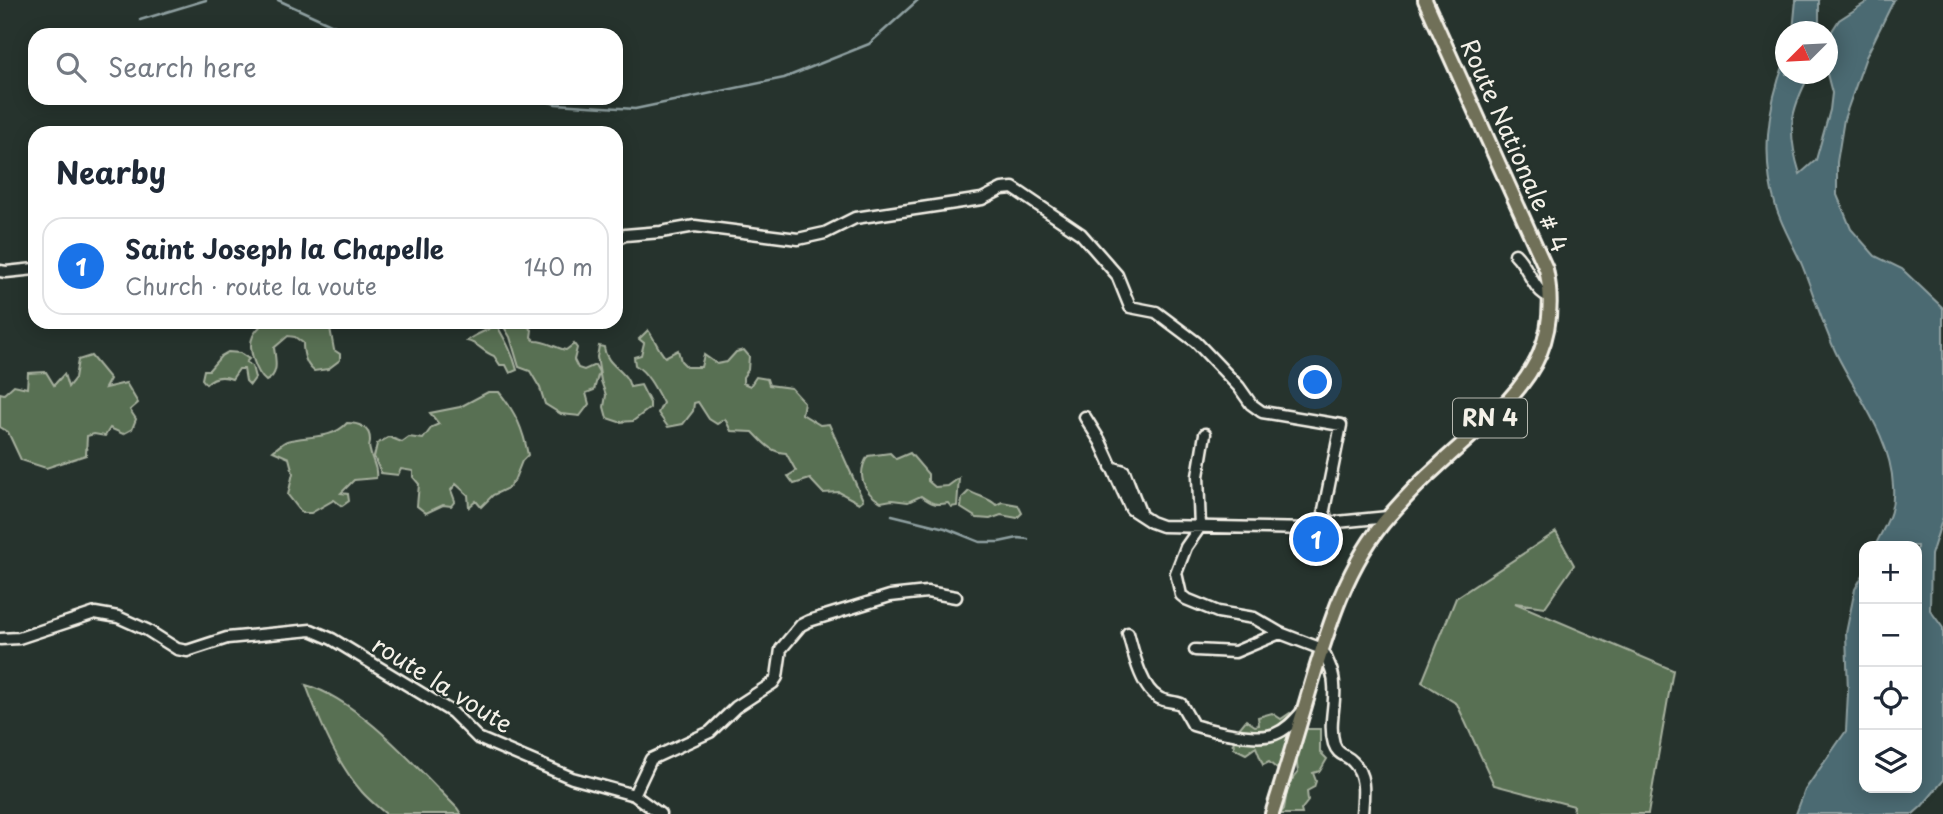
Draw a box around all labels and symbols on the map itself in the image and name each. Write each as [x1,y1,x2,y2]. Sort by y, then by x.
north arrow [1775,21,1838,84]
street label: Route Nationale # 4 [1453,33,1579,258]
your location [1298,365,1332,399]
road number: RN 4 [1453,398,1527,438]
pin: 1 [1293,513,1339,565]
street label: route la voute [366,626,520,741]

